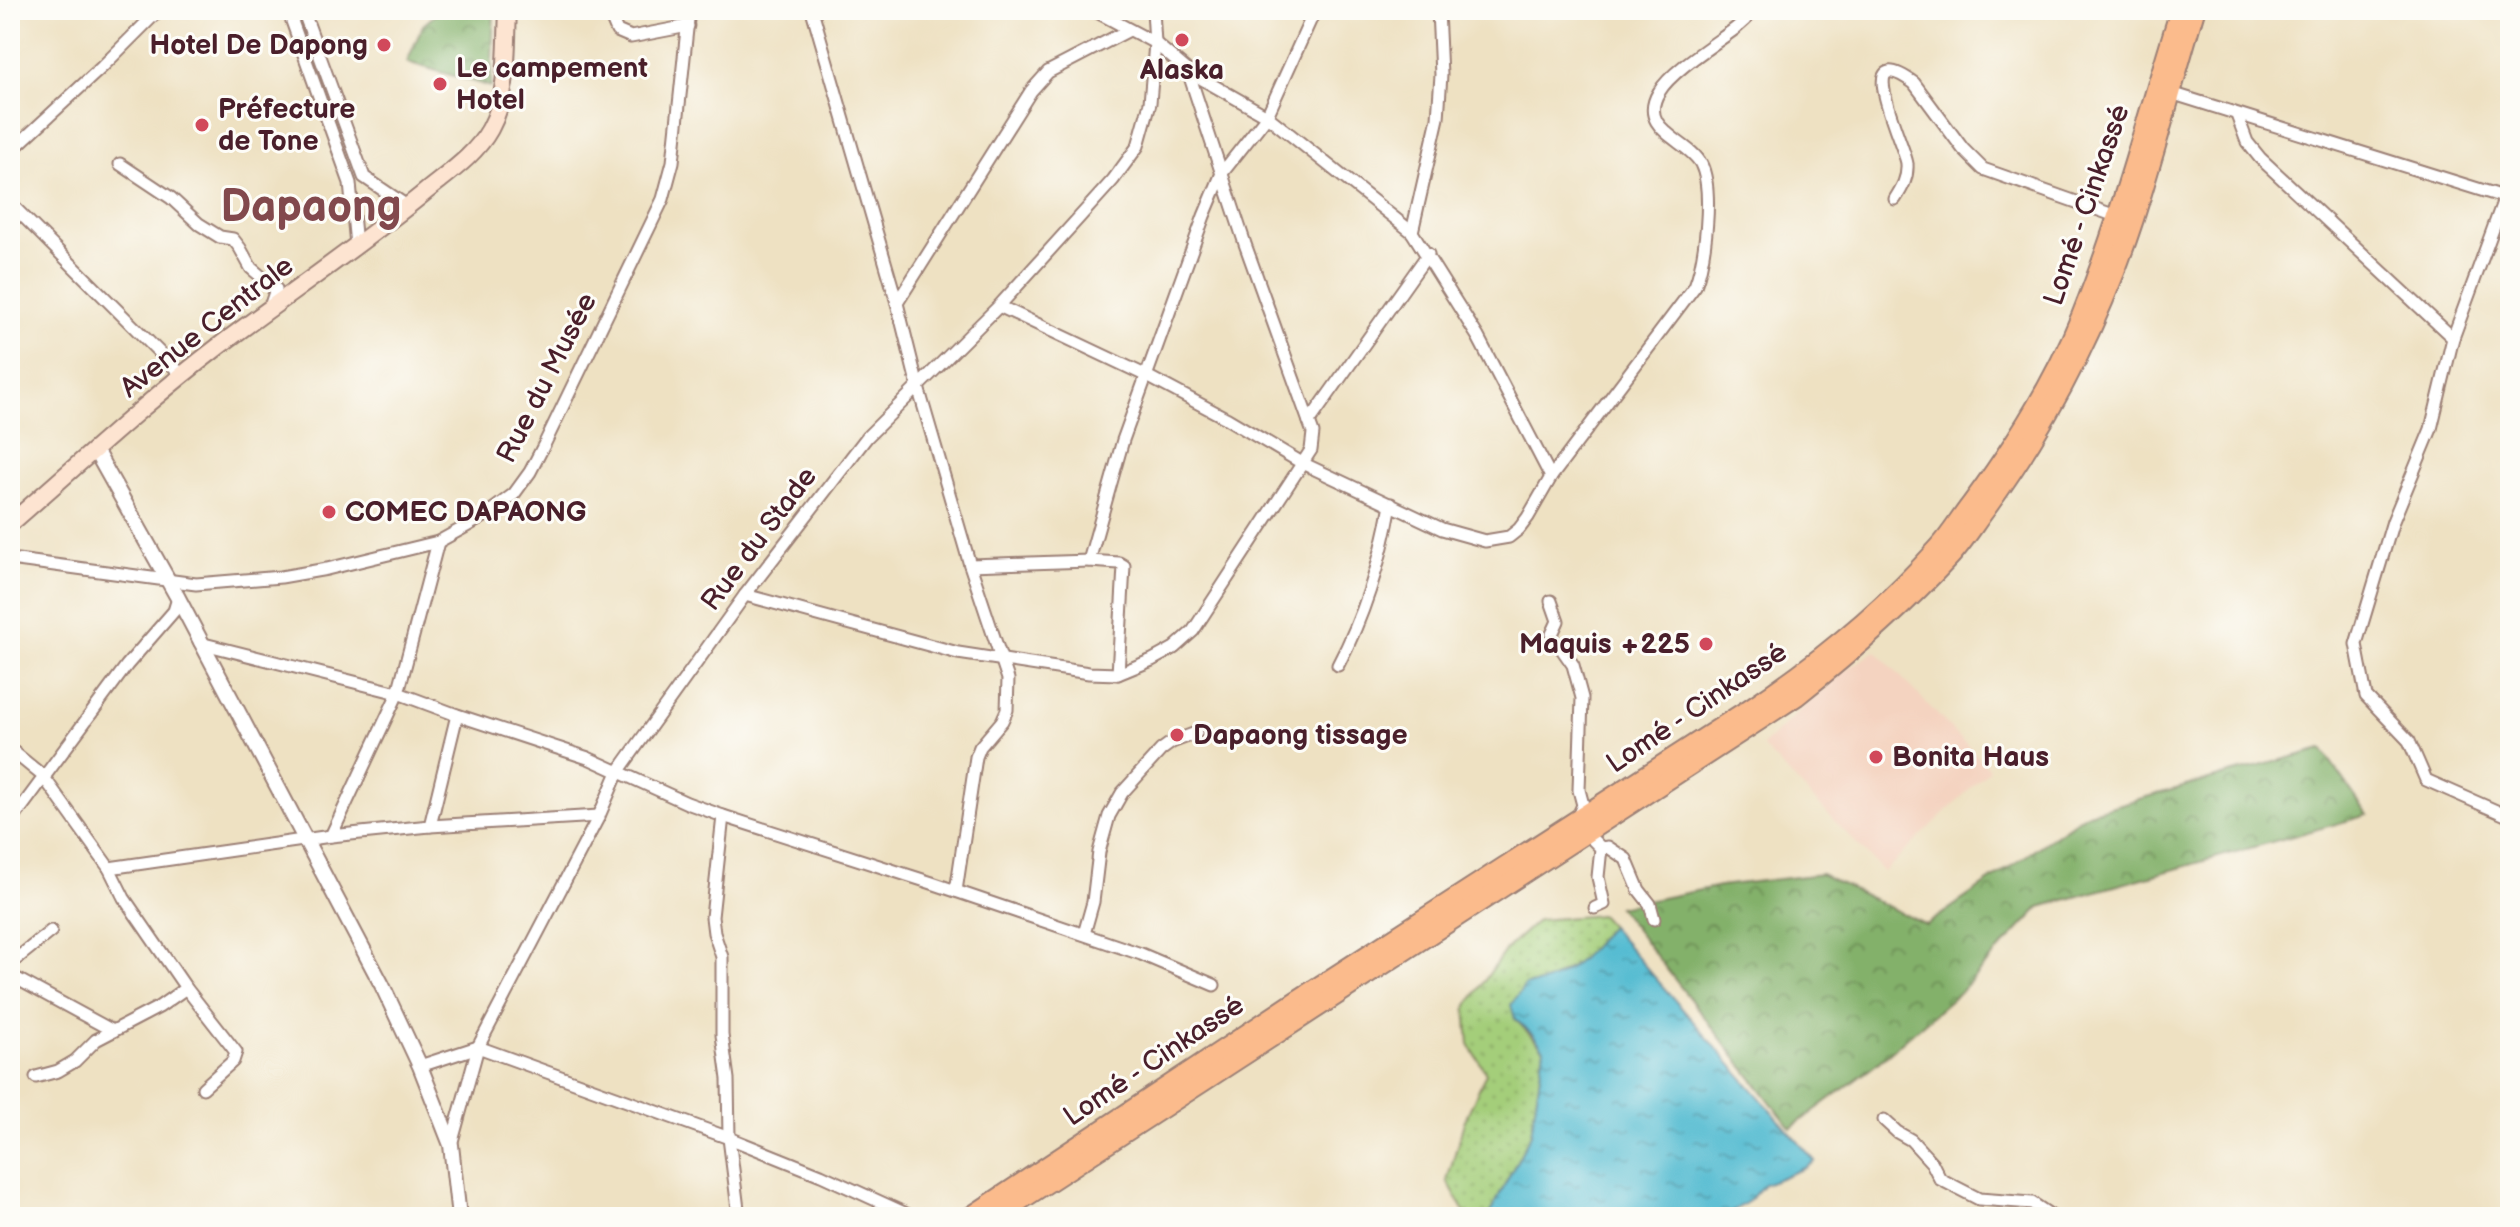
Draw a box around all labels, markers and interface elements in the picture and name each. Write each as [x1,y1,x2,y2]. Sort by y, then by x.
place label: Hotel De Dapong [149,29,368,62]
marker: Alaska [1173,31,1191,49]
marker: Hotel De Dapong [375,36,393,54]
place label: Le campement Hotel [456,52,648,117]
place label: Alaska [1139,54,1224,87]
marker: Le campement Hotel [431,75,449,93]
place label: Préfecture de Tone [218,93,355,158]
street label: Lomé - Cinkassé [2037,100,2137,310]
marker: Préfecture de Tone [193,116,211,134]
district label: Dapaong [221,181,401,234]
street label: Avenue Centrale [114,249,300,405]
street label: Rue du Musée [490,288,604,468]
street label: Rue du Stade [694,461,824,617]
place label: COMEC DAPAONG [345,496,587,529]
marker: COMEC DAPAONG [320,503,338,521]
place label: Maquis +225 [1519,628,1690,661]
street label: Lomé - Cinkassé [1601,635,1793,780]
marker: Maquis +225 [1697,635,1715,653]
place label: Dapaong tissage [1193,719,1408,752]
marker: Dapaong tissage [1168,726,1186,744]
place label: Bonita Haus [1892,741,2049,774]
marker: Bonita Haus [1867,748,1885,766]
street label: Lomé - Cinkassé [1058,988,1250,1133]

